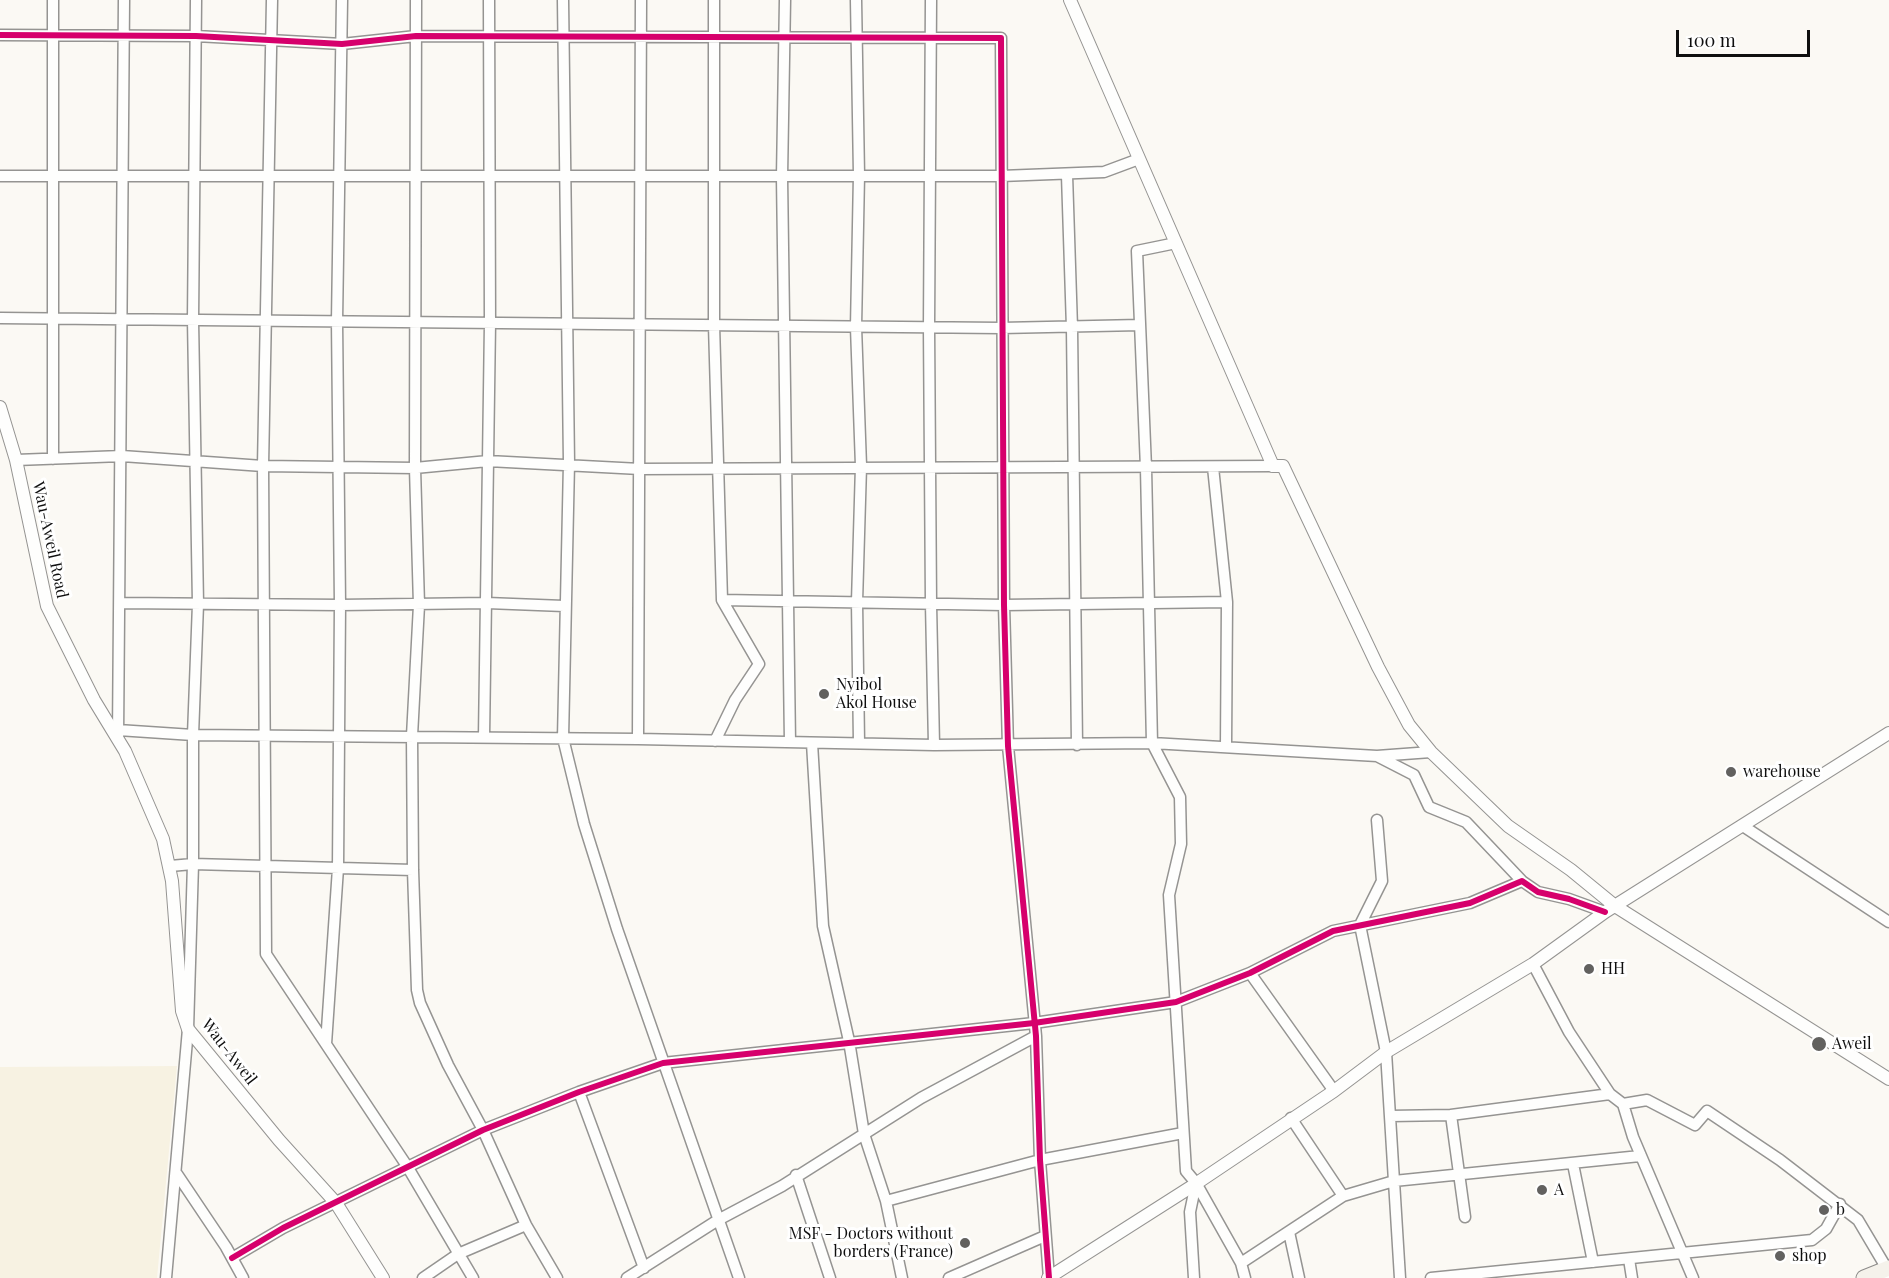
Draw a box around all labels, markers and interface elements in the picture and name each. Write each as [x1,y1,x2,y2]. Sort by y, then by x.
scale bar [1679,18,1812,56]
text: 100 m [1687,28,1736,52]
street label: Wau-Aweil Road [28,480,72,600]
place label: Nyibol Akol House [836,675,917,713]
marker: Nyibol Akol House [817,687,831,701]
place label: warehouse [1743,762,1821,782]
marker: warehouse [1724,765,1738,779]
place label: HH [1601,959,1625,979]
marker: HH [1582,962,1596,976]
street label: Wau-Aweil [197,1015,261,1089]
place label: Aweil [1832,1034,1872,1054]
marker: Aweil [1810,1035,1828,1053]
place label: A [1554,1180,1564,1200]
marker: A [1535,1183,1549,1197]
place label: b [1836,1200,1845,1220]
marker: b [1817,1203,1831,1217]
place label: MSF - Doctors without borders (France) [789,1224,953,1262]
marker: MSF - Doctors without borders (France) [958,1236,972,1250]
place label: shop [1792,1246,1827,1266]
marker: shop [1773,1249,1787,1263]

